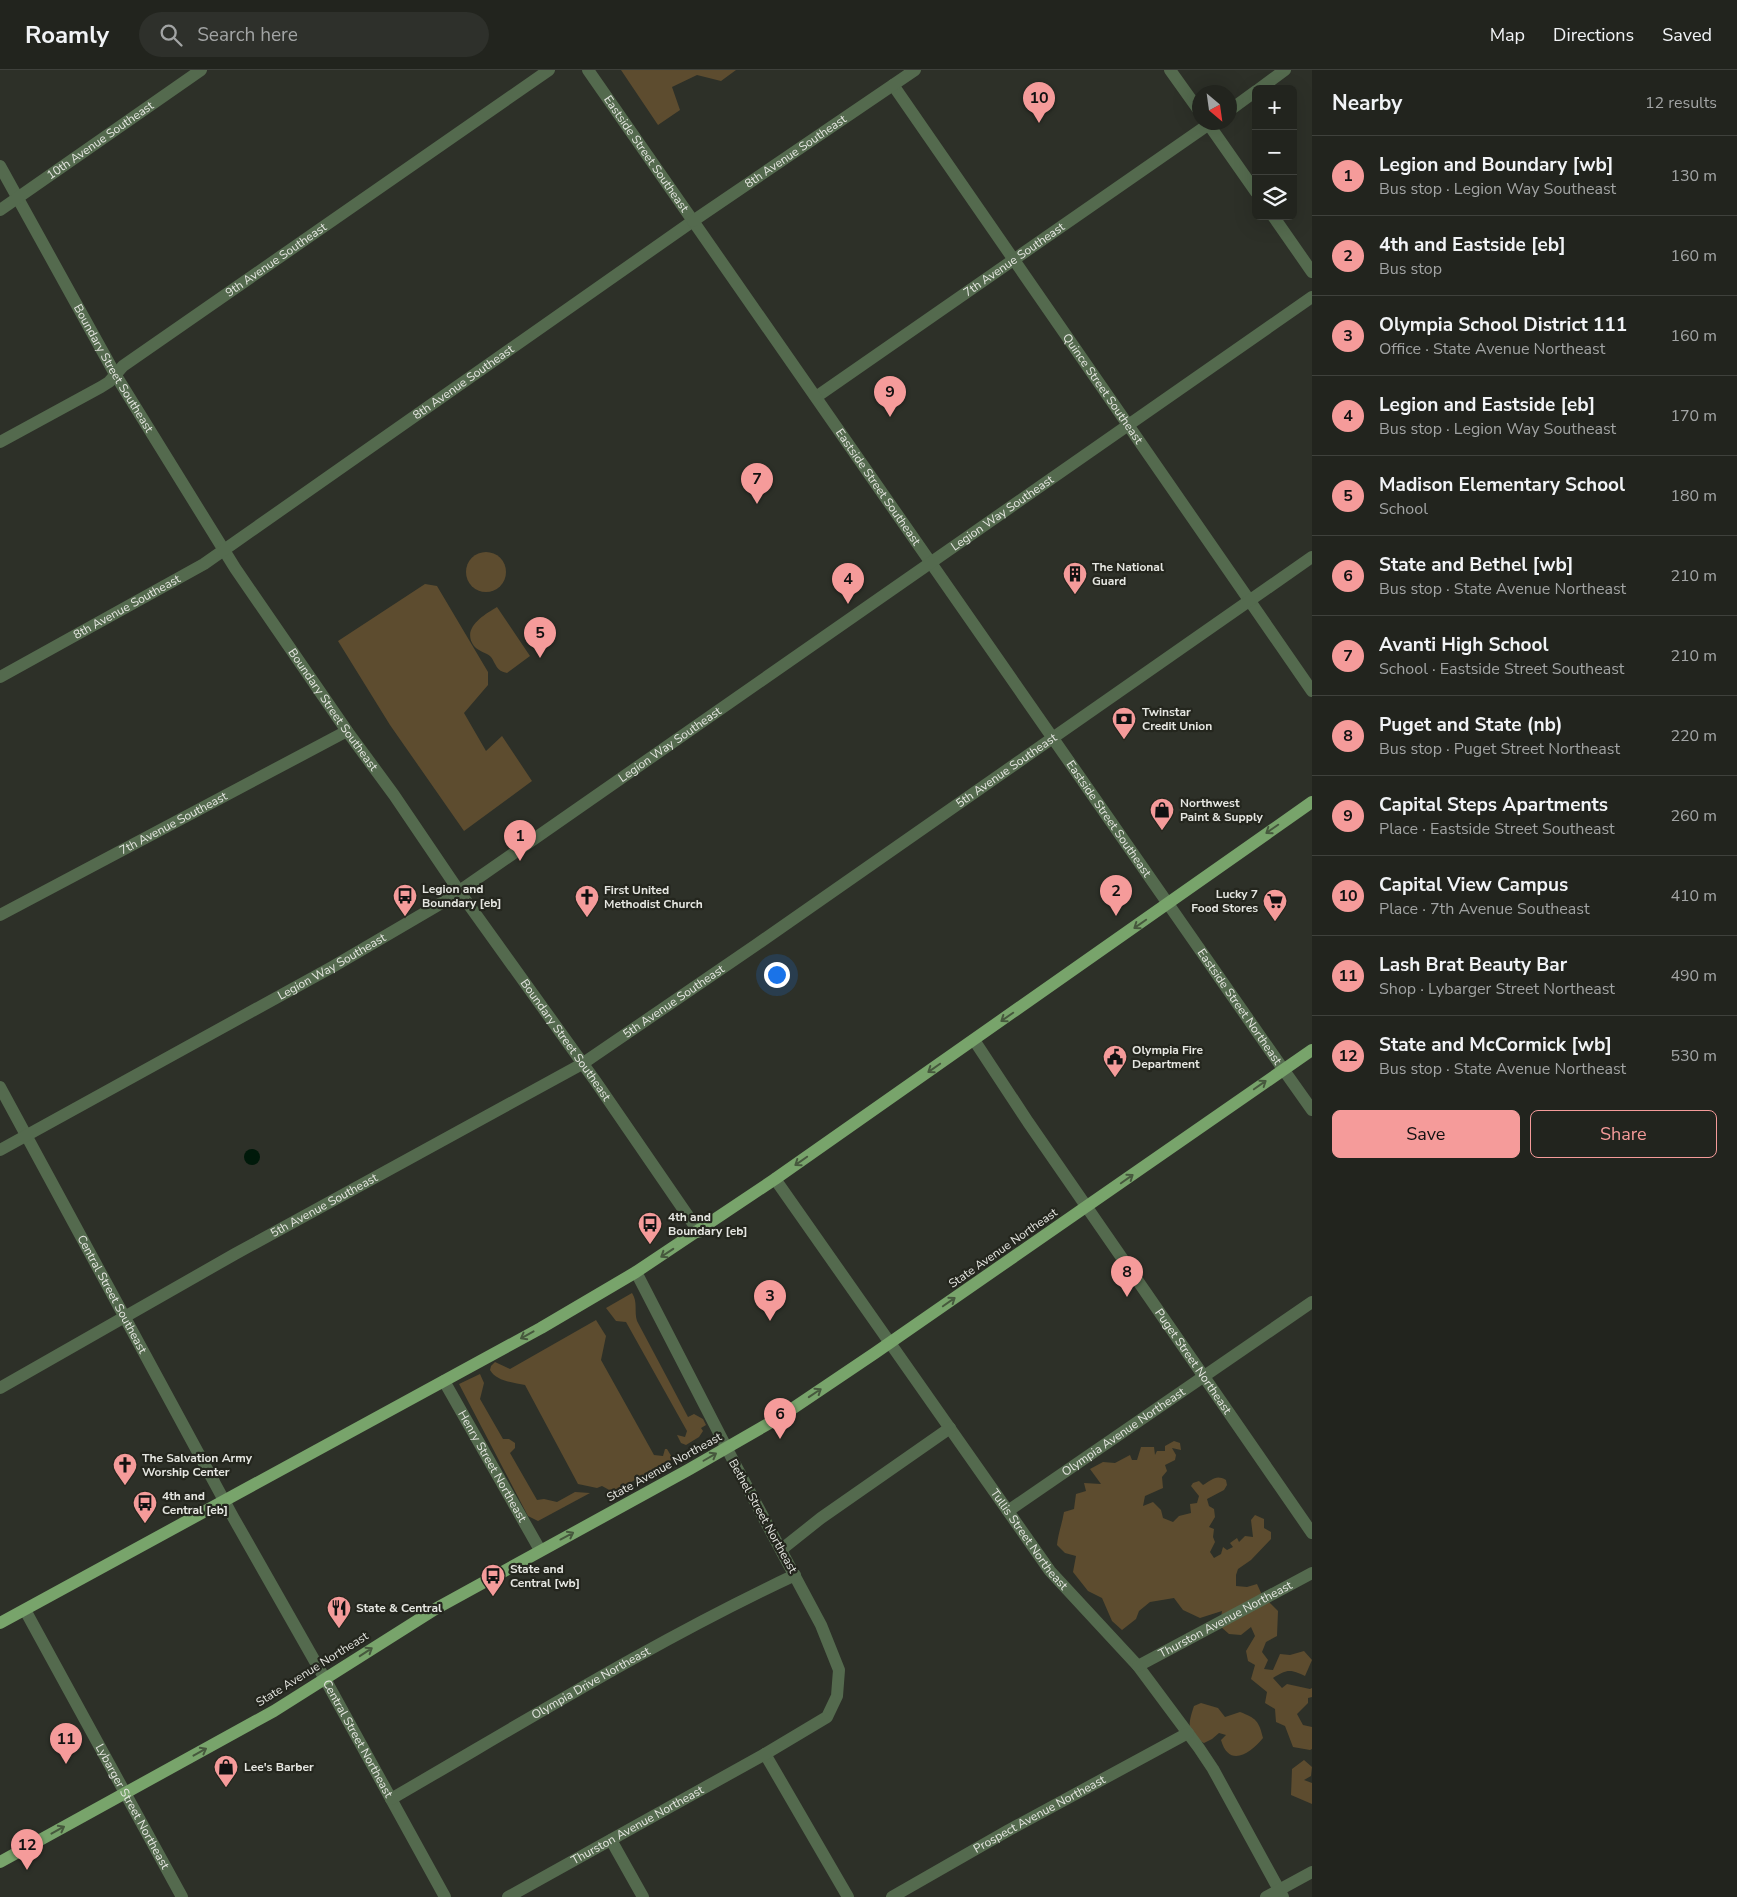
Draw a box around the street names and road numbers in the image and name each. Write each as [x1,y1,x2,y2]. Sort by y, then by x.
street label: Eastside Street Southeast [600,92,693,216]
street label: 10th Avenue Southeast [43,97,157,183]
street label: 8th Avenue Southeast [741,111,850,192]
street label: 9th Avenue Southeast [222,218,330,300]
street label: 7th Avenue Southeast [960,218,1068,300]
street label: Boundary Street Southeast [70,301,158,436]
street label: Quince Street Southeast [1059,330,1147,448]
street label: 8th Avenue Southeast [410,341,518,423]
street label: Eastside Street Southeast [832,426,925,549]
street label: Legion Way Southeast [948,471,1057,554]
street label: 8th Avenue Southeast [71,570,184,643]
street label: Boundary Street Southeast [285,645,382,775]
street label: Legion Way Southeast [615,702,725,786]
street label: 5th Avenue Southeast [953,729,1061,811]
street label: Eastside Street Southeast [1063,757,1155,881]
street label: 7th Avenue Southeast [116,788,231,858]
street label: Legion Way Southeast [275,929,389,1004]
street label: Eastside Street Northeast [1194,945,1286,1069]
street label: 5th Avenue Southeast [620,960,728,1042]
street label: Boundary Street Southeast [517,976,615,1105]
street label: 5th Avenue Southeast [268,1169,381,1241]
street label: State Avenue Northeast [945,1204,1061,1292]
street label: Central Street Southeast [74,1232,151,1357]
street label: Puget Street Northeast [1151,1305,1236,1418]
street label: Olympia Avenue Northeast [1059,1383,1189,1480]
street label: Henry Street Northeast [454,1407,531,1526]
street label: State Avenue Northeast [604,1428,725,1505]
street label: Bethel Street Northeast [725,1456,801,1577]
street label: Tullis Street Northeast [987,1486,1072,1594]
street label: Thurston Avenue Northeast [1156,1577,1296,1662]
street label: State Avenue Northeast [253,1628,372,1710]
street label: Olympia Drive Northeast [529,1642,653,1723]
street label: Central Street Northeast [319,1677,397,1801]
street label: Lybarger Street Northeast [92,1741,174,1873]
street label: Prospect Avenue Northeast [970,1771,1109,1857]
street label: Thurston Avenue Northeast [568,1781,707,1868]

